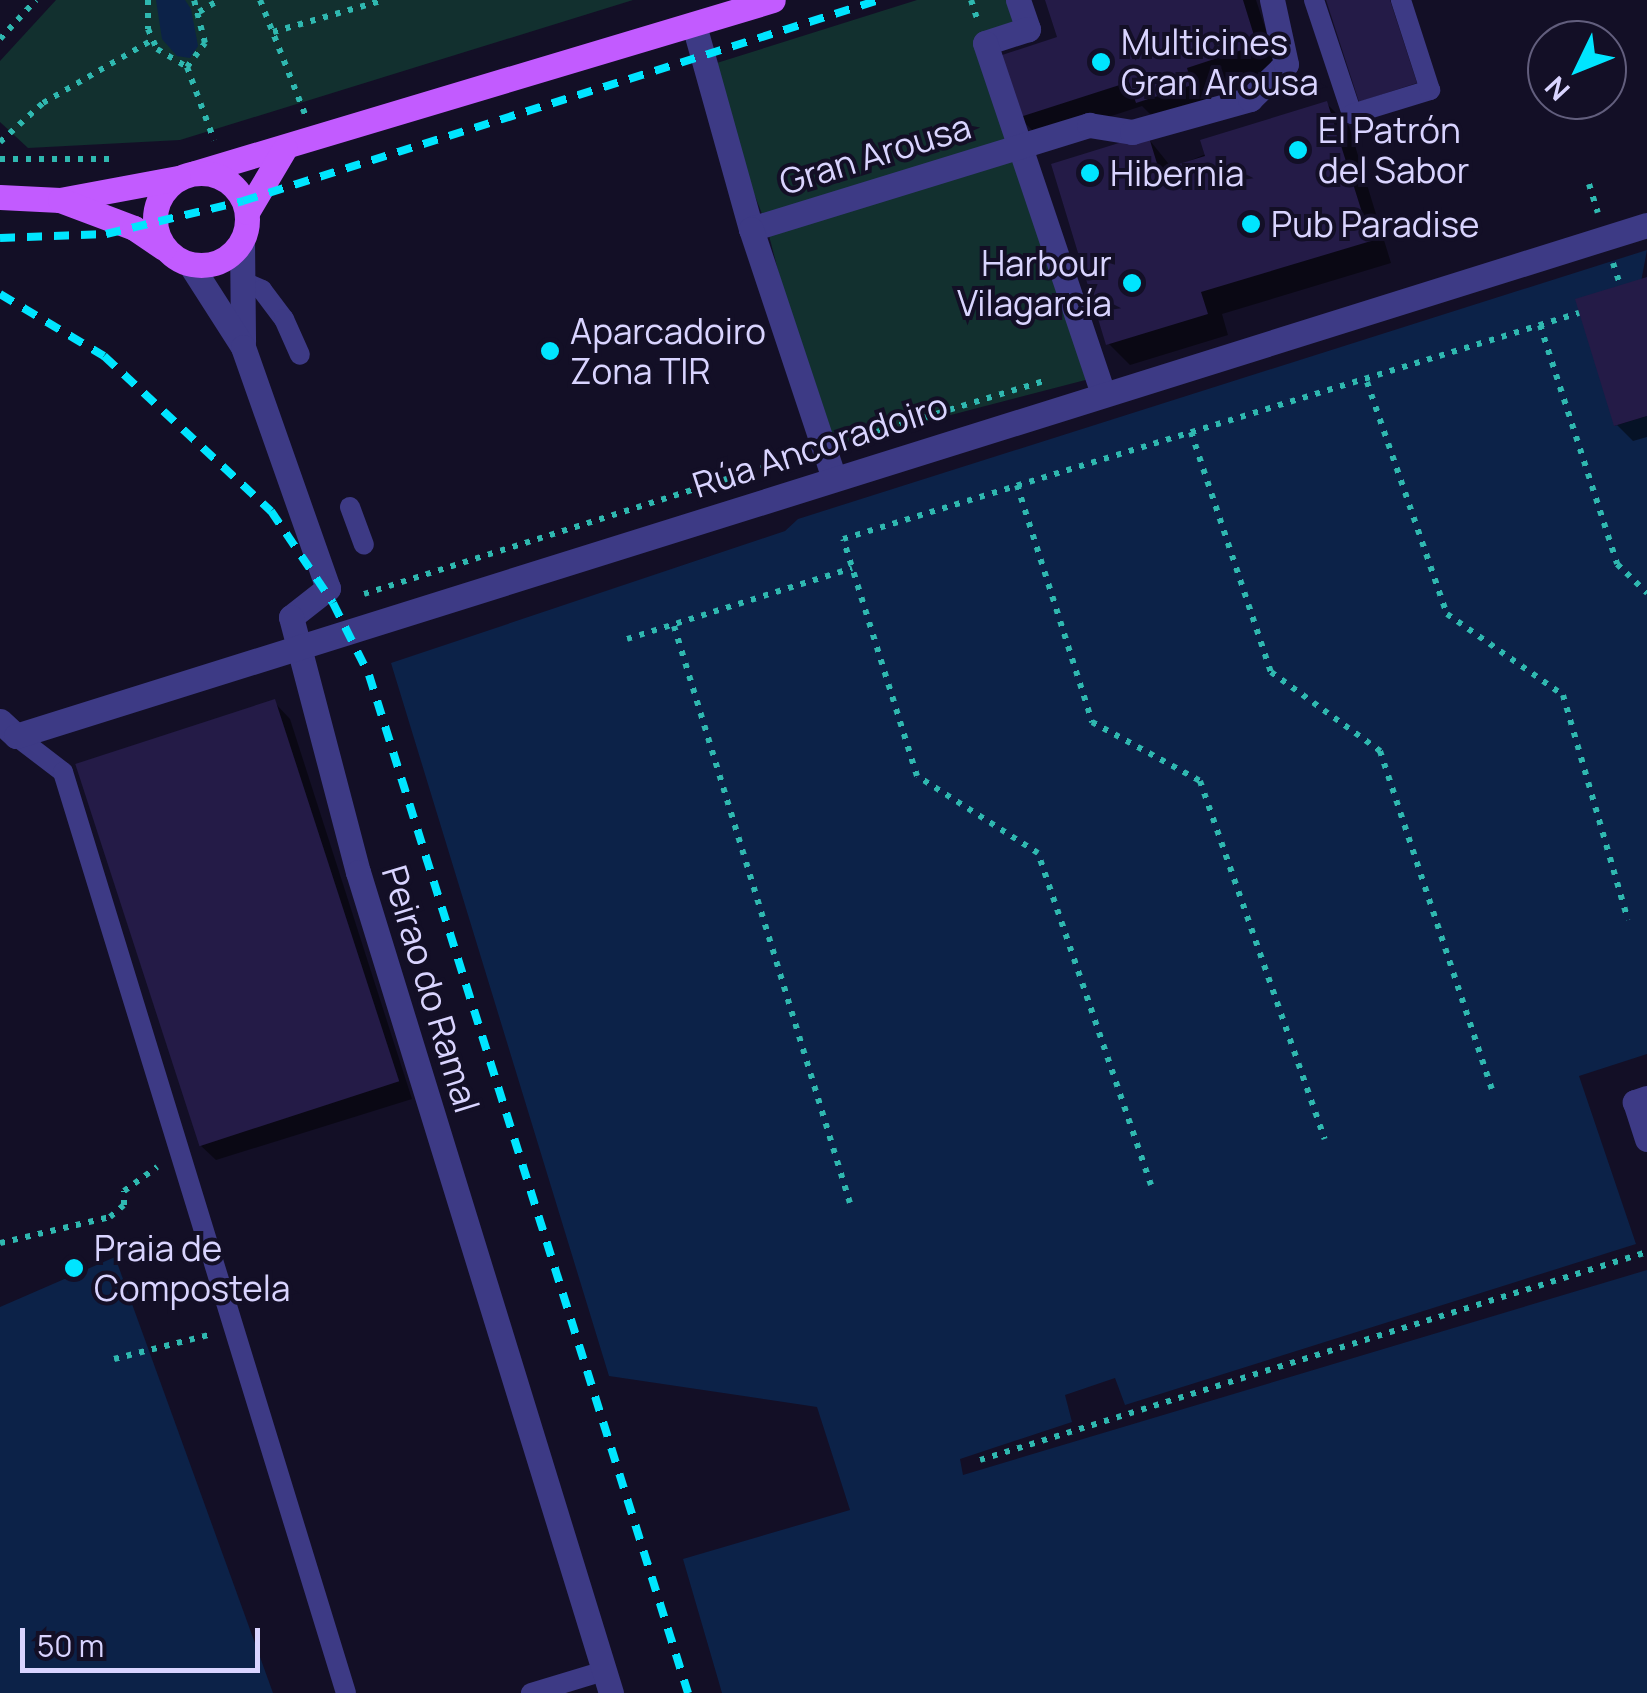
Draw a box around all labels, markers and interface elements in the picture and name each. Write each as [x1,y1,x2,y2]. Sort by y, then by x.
north arrow [1527,20,1627,120]
place label: Multicines Gran Arousa [1121,21,1319,103]
marker: Multicines Gran Arousa [1090,51,1112,73]
text: N [1536,69,1577,109]
street label: Gran Arousa [774,105,976,203]
place label: El Patrón del Sabor [1318,109,1469,191]
marker: El Patrón del Sabor [1287,139,1309,161]
place label: Hibernia [1110,152,1244,194]
marker: Hibernia [1079,162,1101,184]
place label: Pub Paradise [1271,203,1480,245]
marker: Pub Paradise [1240,213,1262,235]
place label: Harbour Vilagarcía [957,242,1112,324]
marker: Harbour Vilagarcía [1121,272,1143,294]
place label: Aparcadoiro Zona TIR [570,310,766,392]
marker: Aparcadoiro Zona TIR [539,340,561,362]
street label: Rúa Ancoradoiro [687,384,953,506]
street label: Peirao do Ramal [373,860,489,1118]
place label: Praia de Compostela [94,1227,290,1309]
marker: Praia de Compostela [63,1257,85,1279]
scale bar [25,1608,265,1670]
text: 50 m [37,1625,104,1666]

